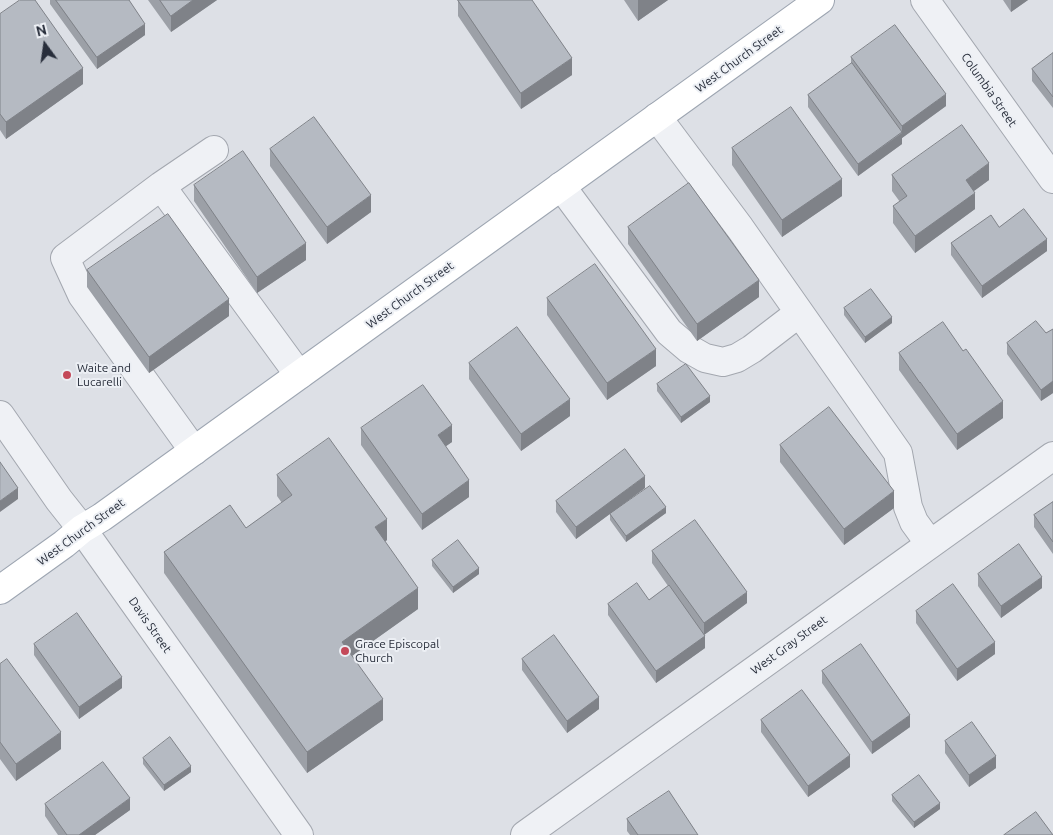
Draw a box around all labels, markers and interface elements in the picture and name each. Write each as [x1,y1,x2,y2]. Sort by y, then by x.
north arrow [20,20,70,70]
text: N [34,21,48,39]
street label: West Church Street [692,22,786,96]
street label: Columbia Street [958,50,1020,130]
street label: West Church Street [363,258,457,332]
place label: Waite and Lucarelli [77,361,131,389]
marker: Waite and Lucarelli [61,369,73,381]
street label: West Church Street [34,495,128,569]
street label: Davis Street [126,594,174,656]
street label: West Gray Street [748,612,830,678]
place label: Grace Episcopal Church [355,637,439,665]
marker: Grace Episcopal Church [339,645,351,657]

